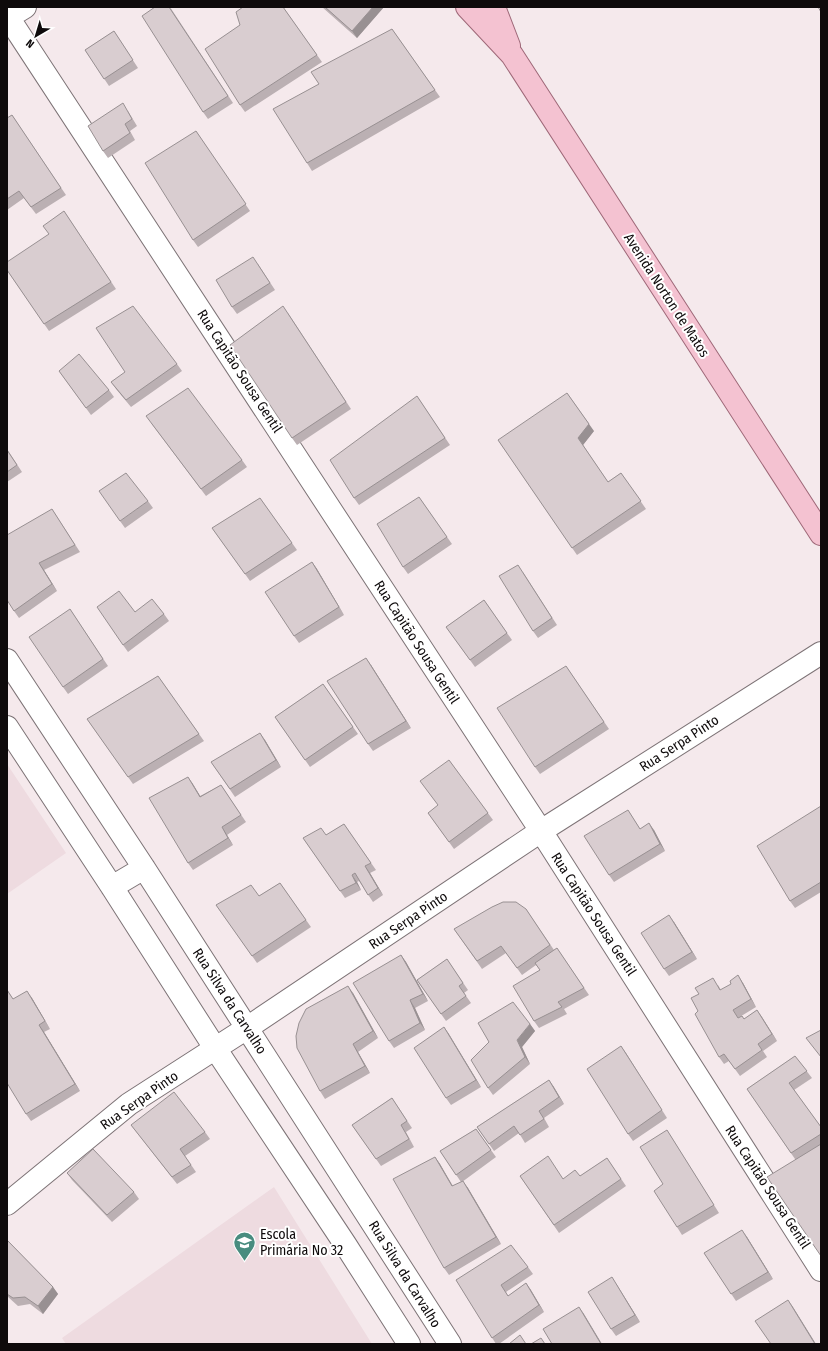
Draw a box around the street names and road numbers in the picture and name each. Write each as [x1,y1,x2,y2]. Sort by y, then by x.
street label: Avenida Norton de Matos [620,230,713,360]
street label: Rua Capitão Sousa Gentil [193,306,286,436]
street label: Rua Capitão Sousa Gentil [370,577,463,707]
street label: Rua Serpa Pinto [636,711,722,775]
street label: Rua Capitão Sousa Gentil [547,849,640,979]
street label: Rua Serpa Pinto [366,888,451,953]
street label: Rua Silva da Carvalho [189,945,270,1057]
street label: Rua Serpa Pinto [97,1067,182,1134]
street label: Rua Capitão Sousa Gentil [721,1122,814,1252]
street label: Rua Silva da Carvalho [365,1218,444,1331]

